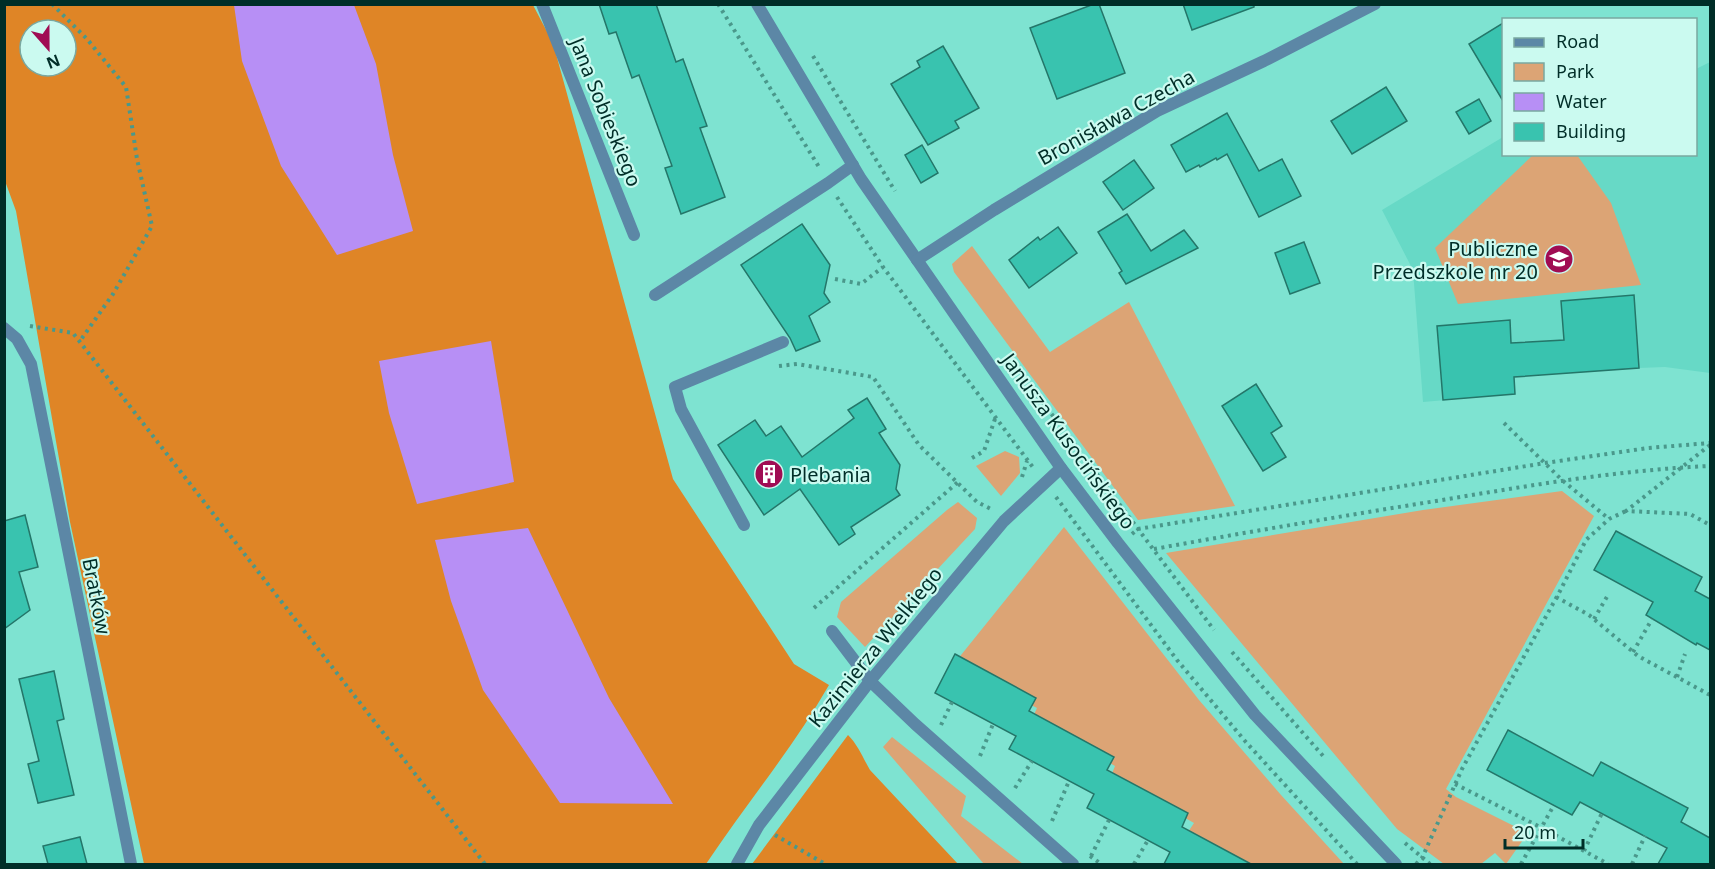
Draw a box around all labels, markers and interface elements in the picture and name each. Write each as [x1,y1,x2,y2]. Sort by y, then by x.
north arrow [18,18,78,78]
legend [1502,18,1697,156]
text: Road [1556,29,1599,53]
street label: Jana Sobieskiego [563,32,648,190]
text: N [43,49,63,75]
text: Park [1556,59,1594,83]
street label: Bronisława Czecha [1033,63,1199,171]
text: Water [1556,89,1607,113]
text: Building [1556,119,1626,143]
place label: Publiczne Przedszkole nr 20 [1373,235,1538,285]
school or university icon: Publiczne Przedszkole nr 20 [1543,243,1575,275]
street label: Janusza Kusocińskiego [995,346,1142,534]
building icon: Plebania [753,458,785,490]
place label: Plebania [790,461,871,488]
street label: Bratków [76,555,118,637]
street label: Kazimierza Wielkiego [802,561,948,733]
scale bar [1505,812,1583,850]
text: 20 m [1514,820,1556,844]

